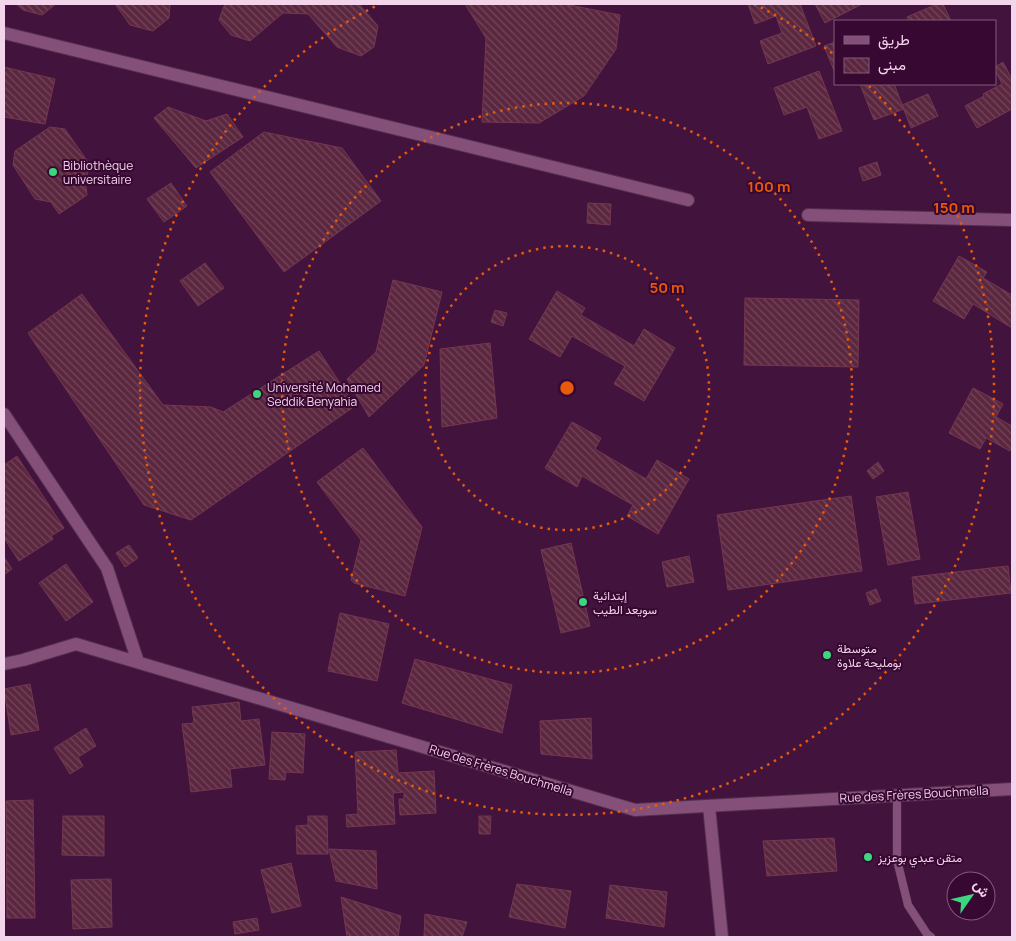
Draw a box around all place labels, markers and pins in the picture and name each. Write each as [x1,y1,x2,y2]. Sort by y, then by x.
place label: Bibliothèque universitaire [63,157,133,188]
marker: Bibliothèque universitaire [47,166,59,178]
place label: Université Mohamed Seddik Benyahia [267,379,381,410]
centre of rings [558,379,576,397]
marker: Université Mohamed Seddik Benyahia [251,388,263,400]
place label: إبتدائية سويعد الطيب [593,587,657,618]
marker: إبتدائية سويعد الطيب [577,596,589,608]
place label: متوسطة بومليحة علاوة [837,640,902,671]
marker: متوسطة بومليحة علاوة [821,649,833,661]
place label: متقن عبدي بوعزيز [877,849,962,868]
marker: متقن عبدي بوعزيز [862,851,874,863]

